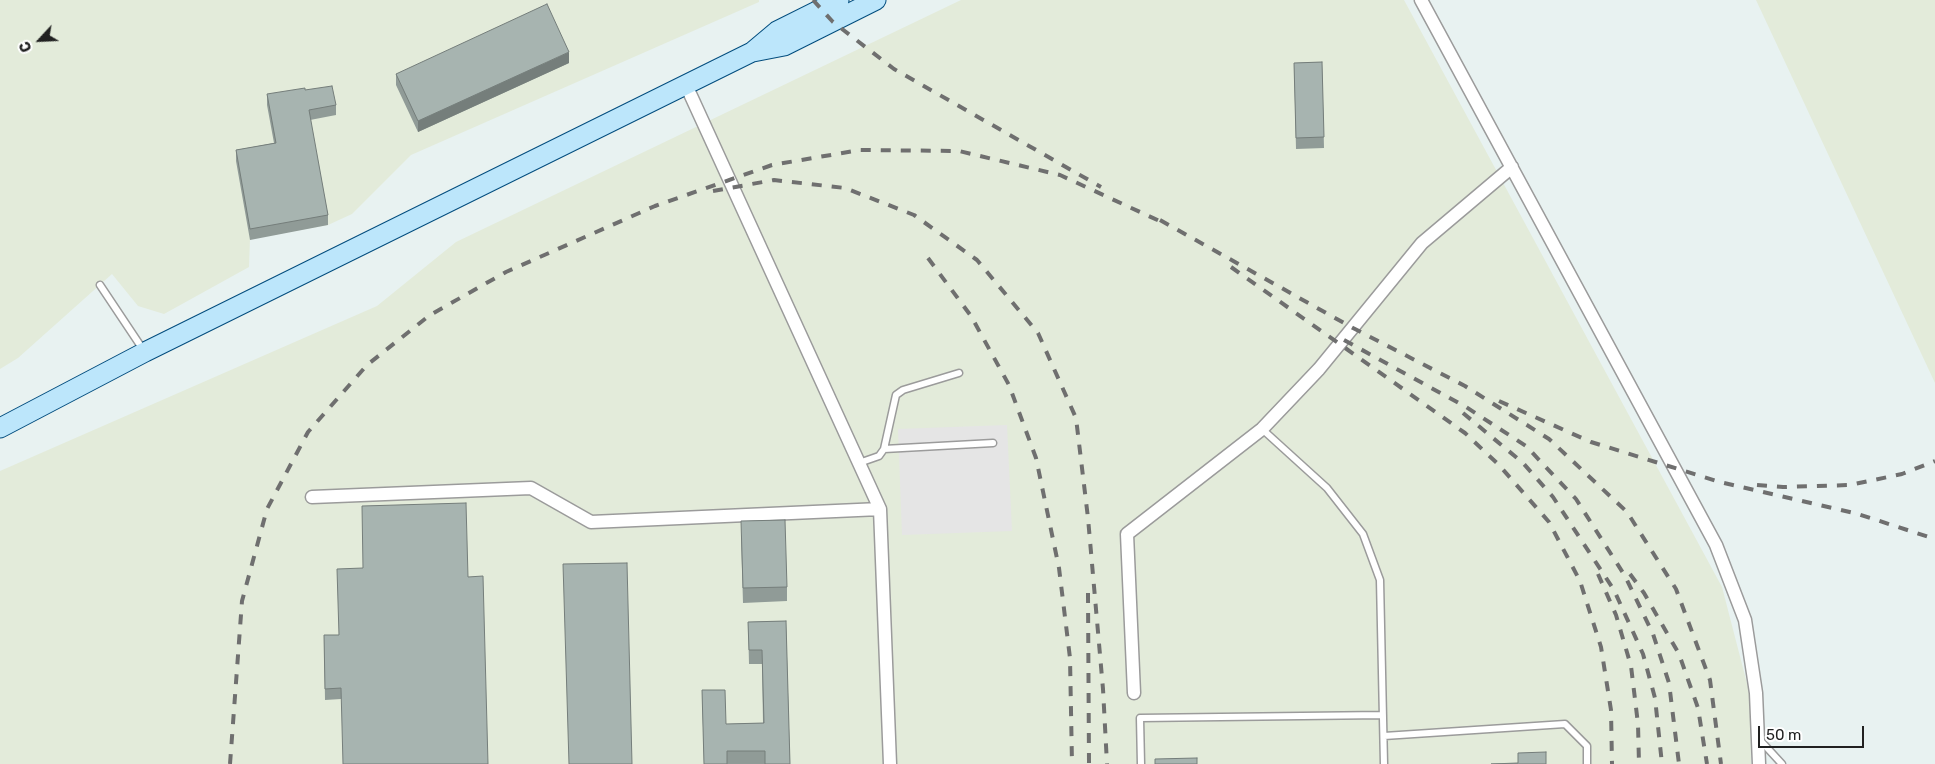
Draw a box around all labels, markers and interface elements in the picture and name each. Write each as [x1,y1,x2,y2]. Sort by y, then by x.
north arrow [15,15,65,65]
text: С [16,39,36,55]
scale bar [1760,716,1866,748]
text: 50 m [1766,726,1801,744]

